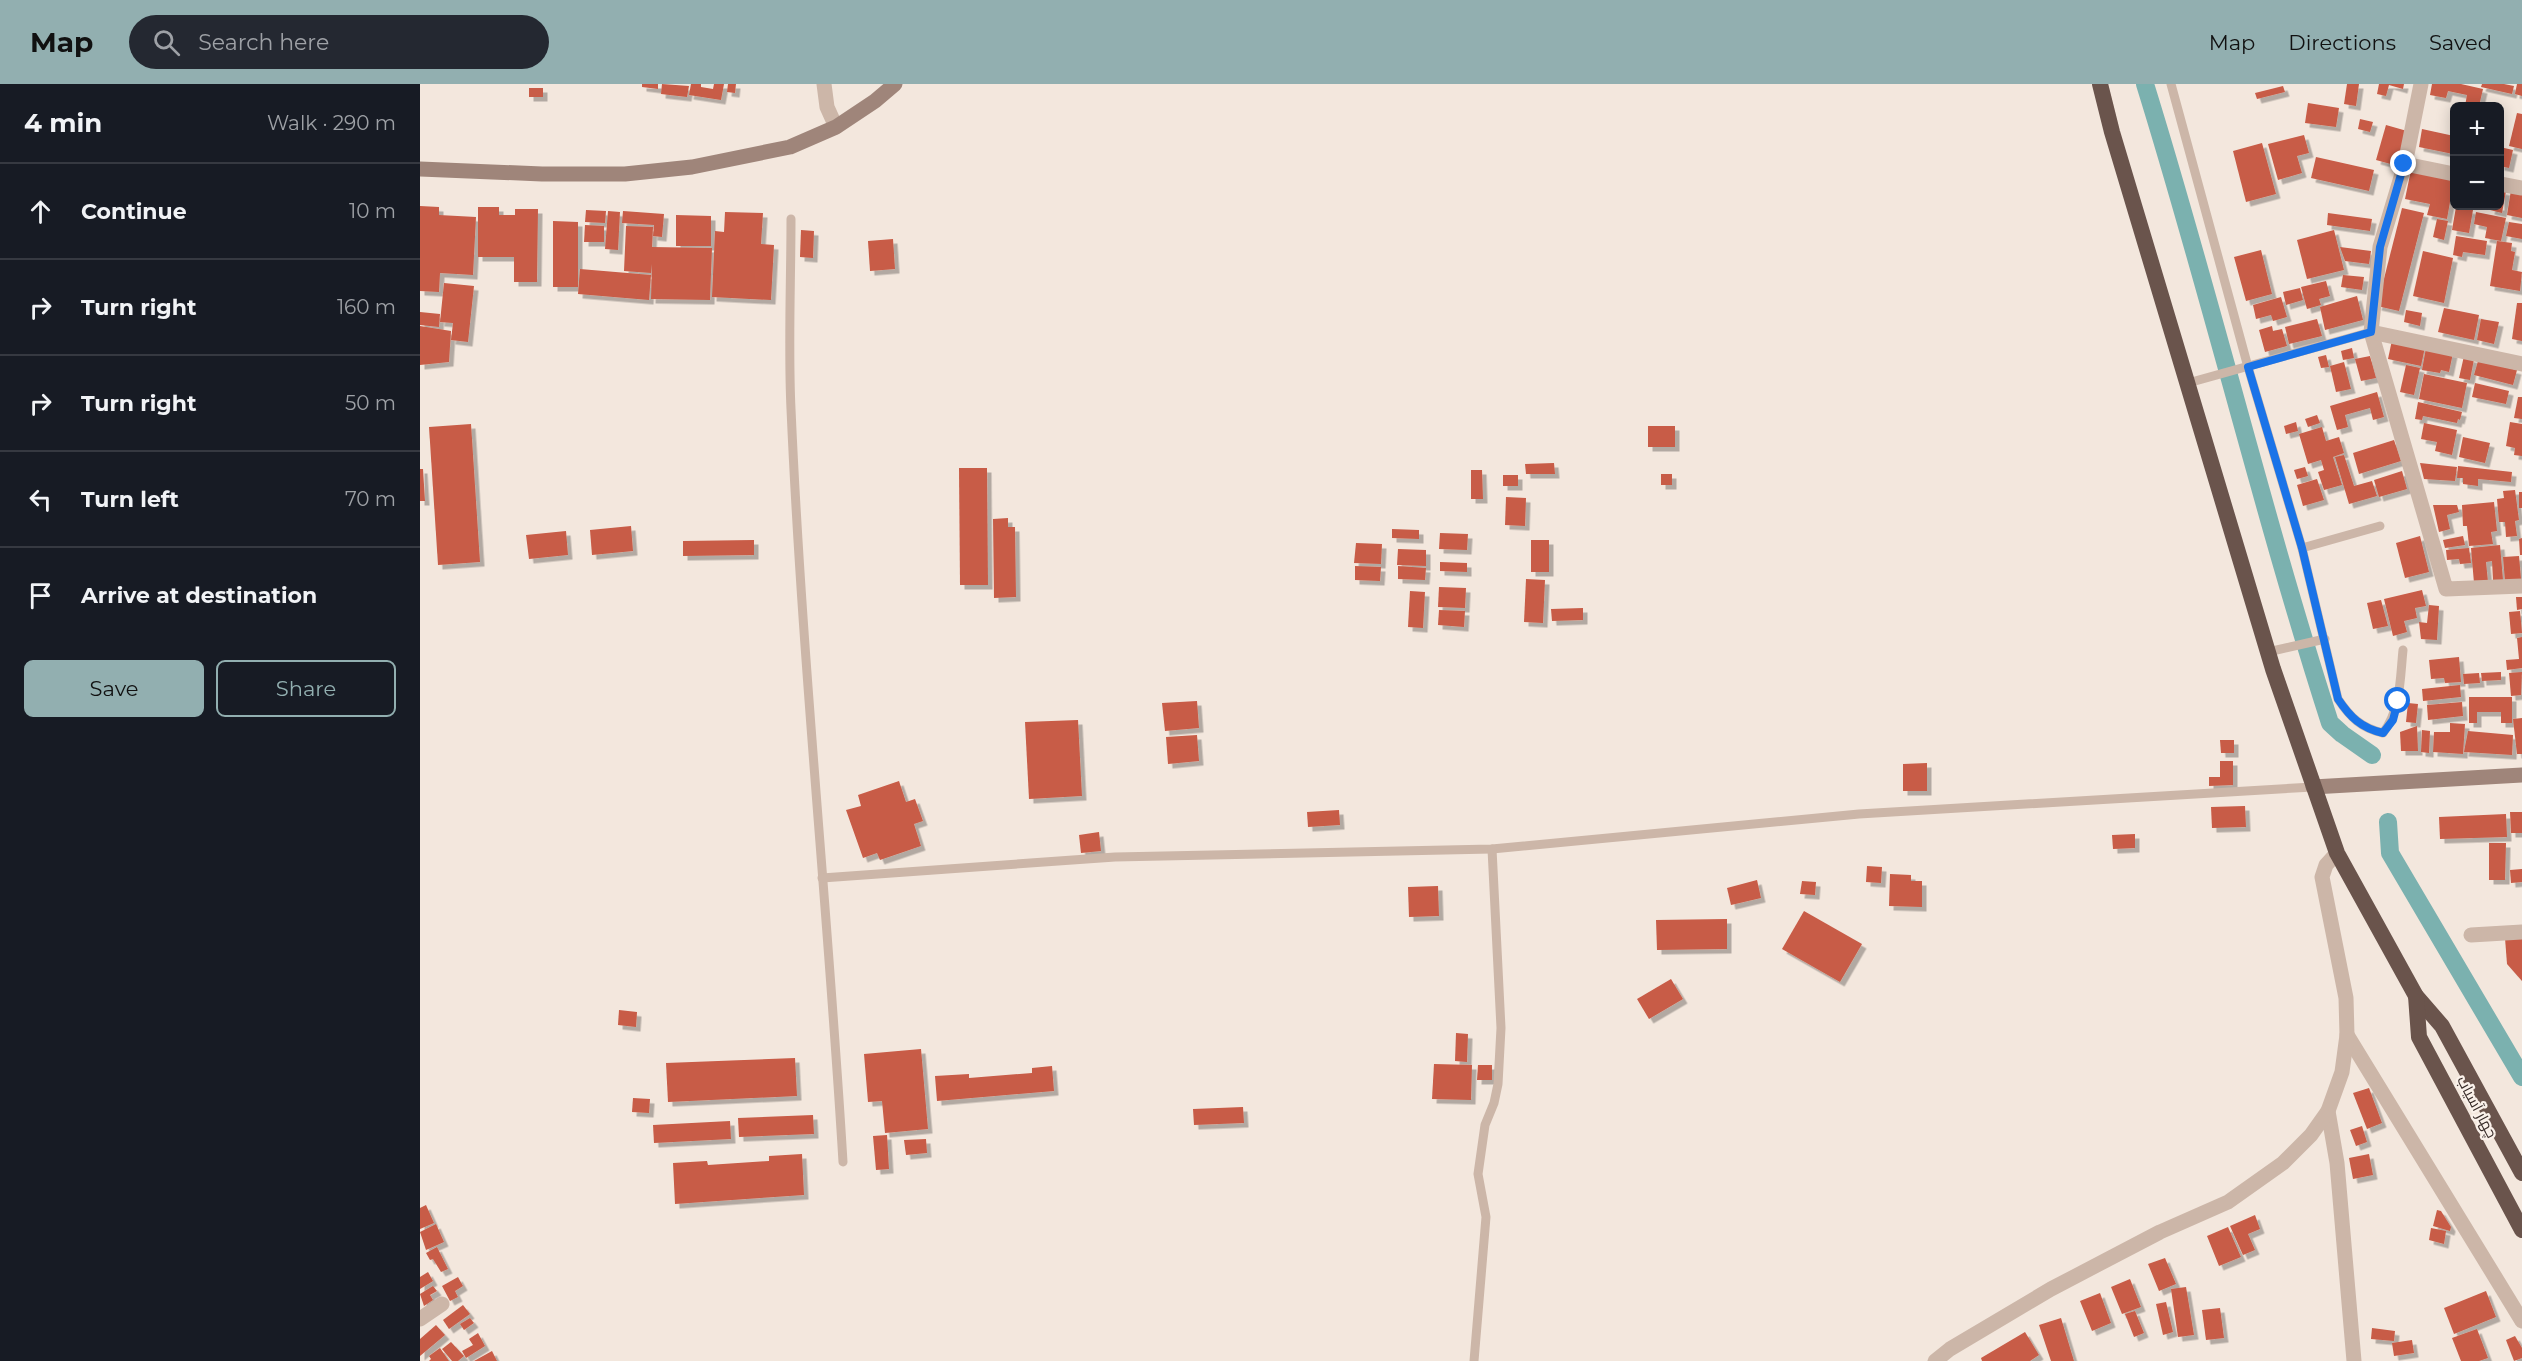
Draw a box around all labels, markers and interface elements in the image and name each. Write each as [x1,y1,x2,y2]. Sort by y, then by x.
search box [129,15,549,69]
text: Map [30,25,93,59]
icon: search [150,26,183,59]
text: Search here [198,29,329,56]
text: Map [2209,30,2255,55]
text: Directions [2288,30,2396,55]
text: Saved [2429,30,2492,55]
map controls [2450,102,2504,210]
button: + [2450,102,2504,156]
text: 4 min [24,107,102,139]
text: Walk · 290 m [267,111,396,135]
route end [2390,150,2416,176]
button: − [2450,156,2504,210]
icon: ahead [24,195,57,228]
text: Continue [81,198,187,225]
text: 10 m [349,199,396,223]
icon: right [24,291,57,324]
text: Turn right [81,294,196,321]
text: 160 m [337,295,396,319]
icon: right [24,387,57,420]
text: Turn right [81,390,196,417]
text: 50 m [345,391,396,415]
icon: left [24,483,57,516]
text: Turn left [81,486,179,513]
text: 70 m [345,487,396,511]
icon: arrive [24,579,57,612]
text: Arrive at destination [81,582,317,609]
button: Save [24,660,204,717]
button: Share [216,660,396,717]
route start [2384,687,2410,713]
street label: چهار آسیاب [2452,1072,2502,1142]

